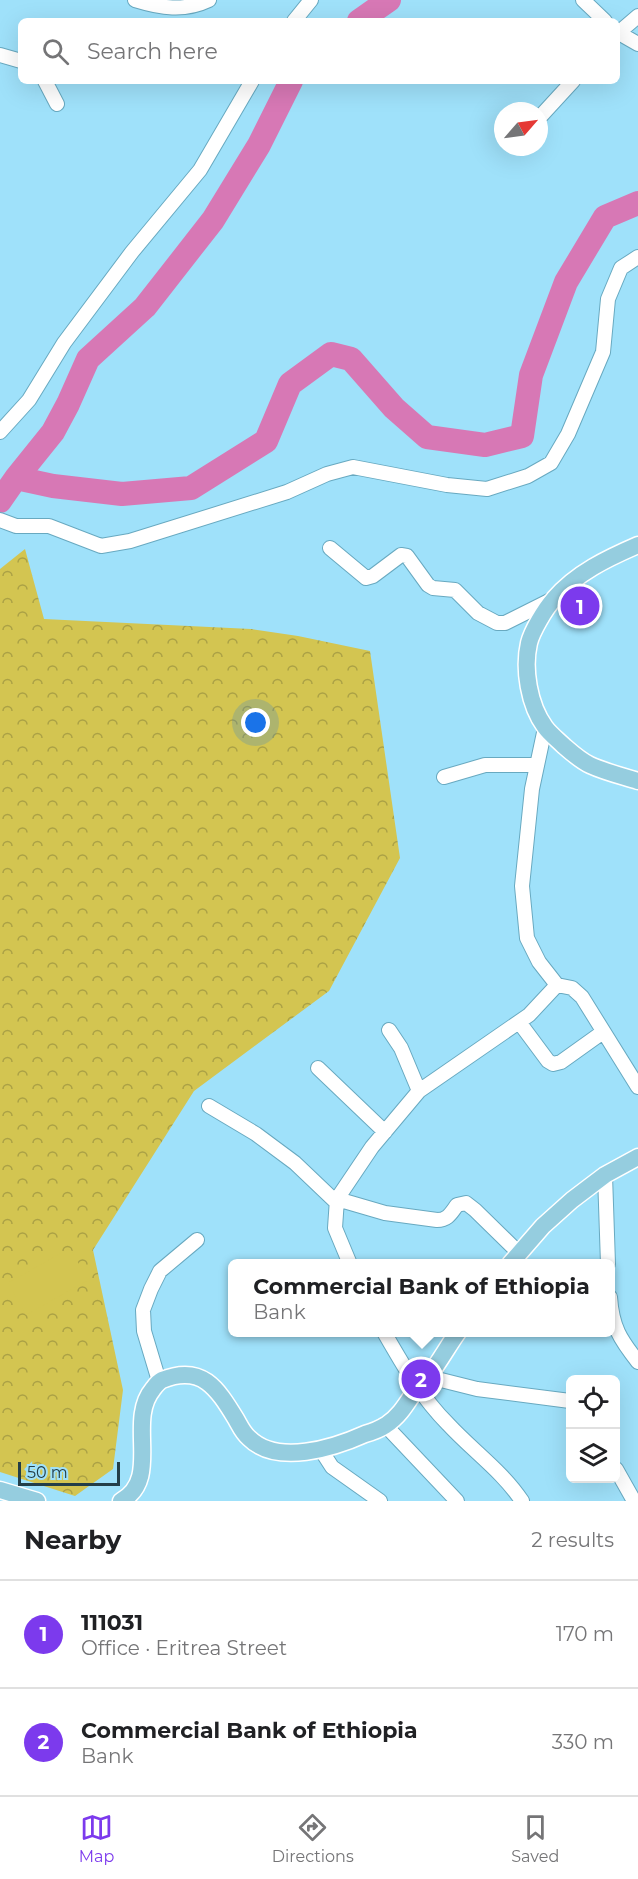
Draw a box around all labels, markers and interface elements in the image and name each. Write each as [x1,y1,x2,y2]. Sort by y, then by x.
search box [18,18,620,84]
icon: search [39,35,72,68]
text: Search here [87,38,218,65]
north arrow [494,102,548,156]
pin: 1 [560,584,600,628]
your location [241,708,270,737]
popup [228,1259,615,1337]
text: Commercial Bank of Ethiopia [253,1273,590,1300]
text: Bank [253,1300,306,1324]
pin: 2 [402,1356,440,1402]
map controls [566,1375,620,1483]
button: locate [566,1375,620,1429]
button: layers [566,1429,620,1483]
scale bar [18,1459,120,1486]
text: 50 m [27,1463,68,1482]
text: Nearby [24,1524,121,1556]
text: 2 results [531,1528,614,1552]
text: 111031 [81,1609,143,1636]
text: 1 [40,1622,47,1646]
text: 170 m [556,1622,614,1646]
text: Office · Eritrea Street [81,1636,287,1660]
text: Commercial Bank of Ethiopia [81,1717,418,1744]
text: 2 [38,1730,49,1754]
text: 330 m [552,1730,614,1754]
text: Bank [81,1744,133,1768]
tab: Map [79,1811,114,1866]
tab: Directions [272,1811,354,1866]
tab: Saved [511,1811,559,1866]

